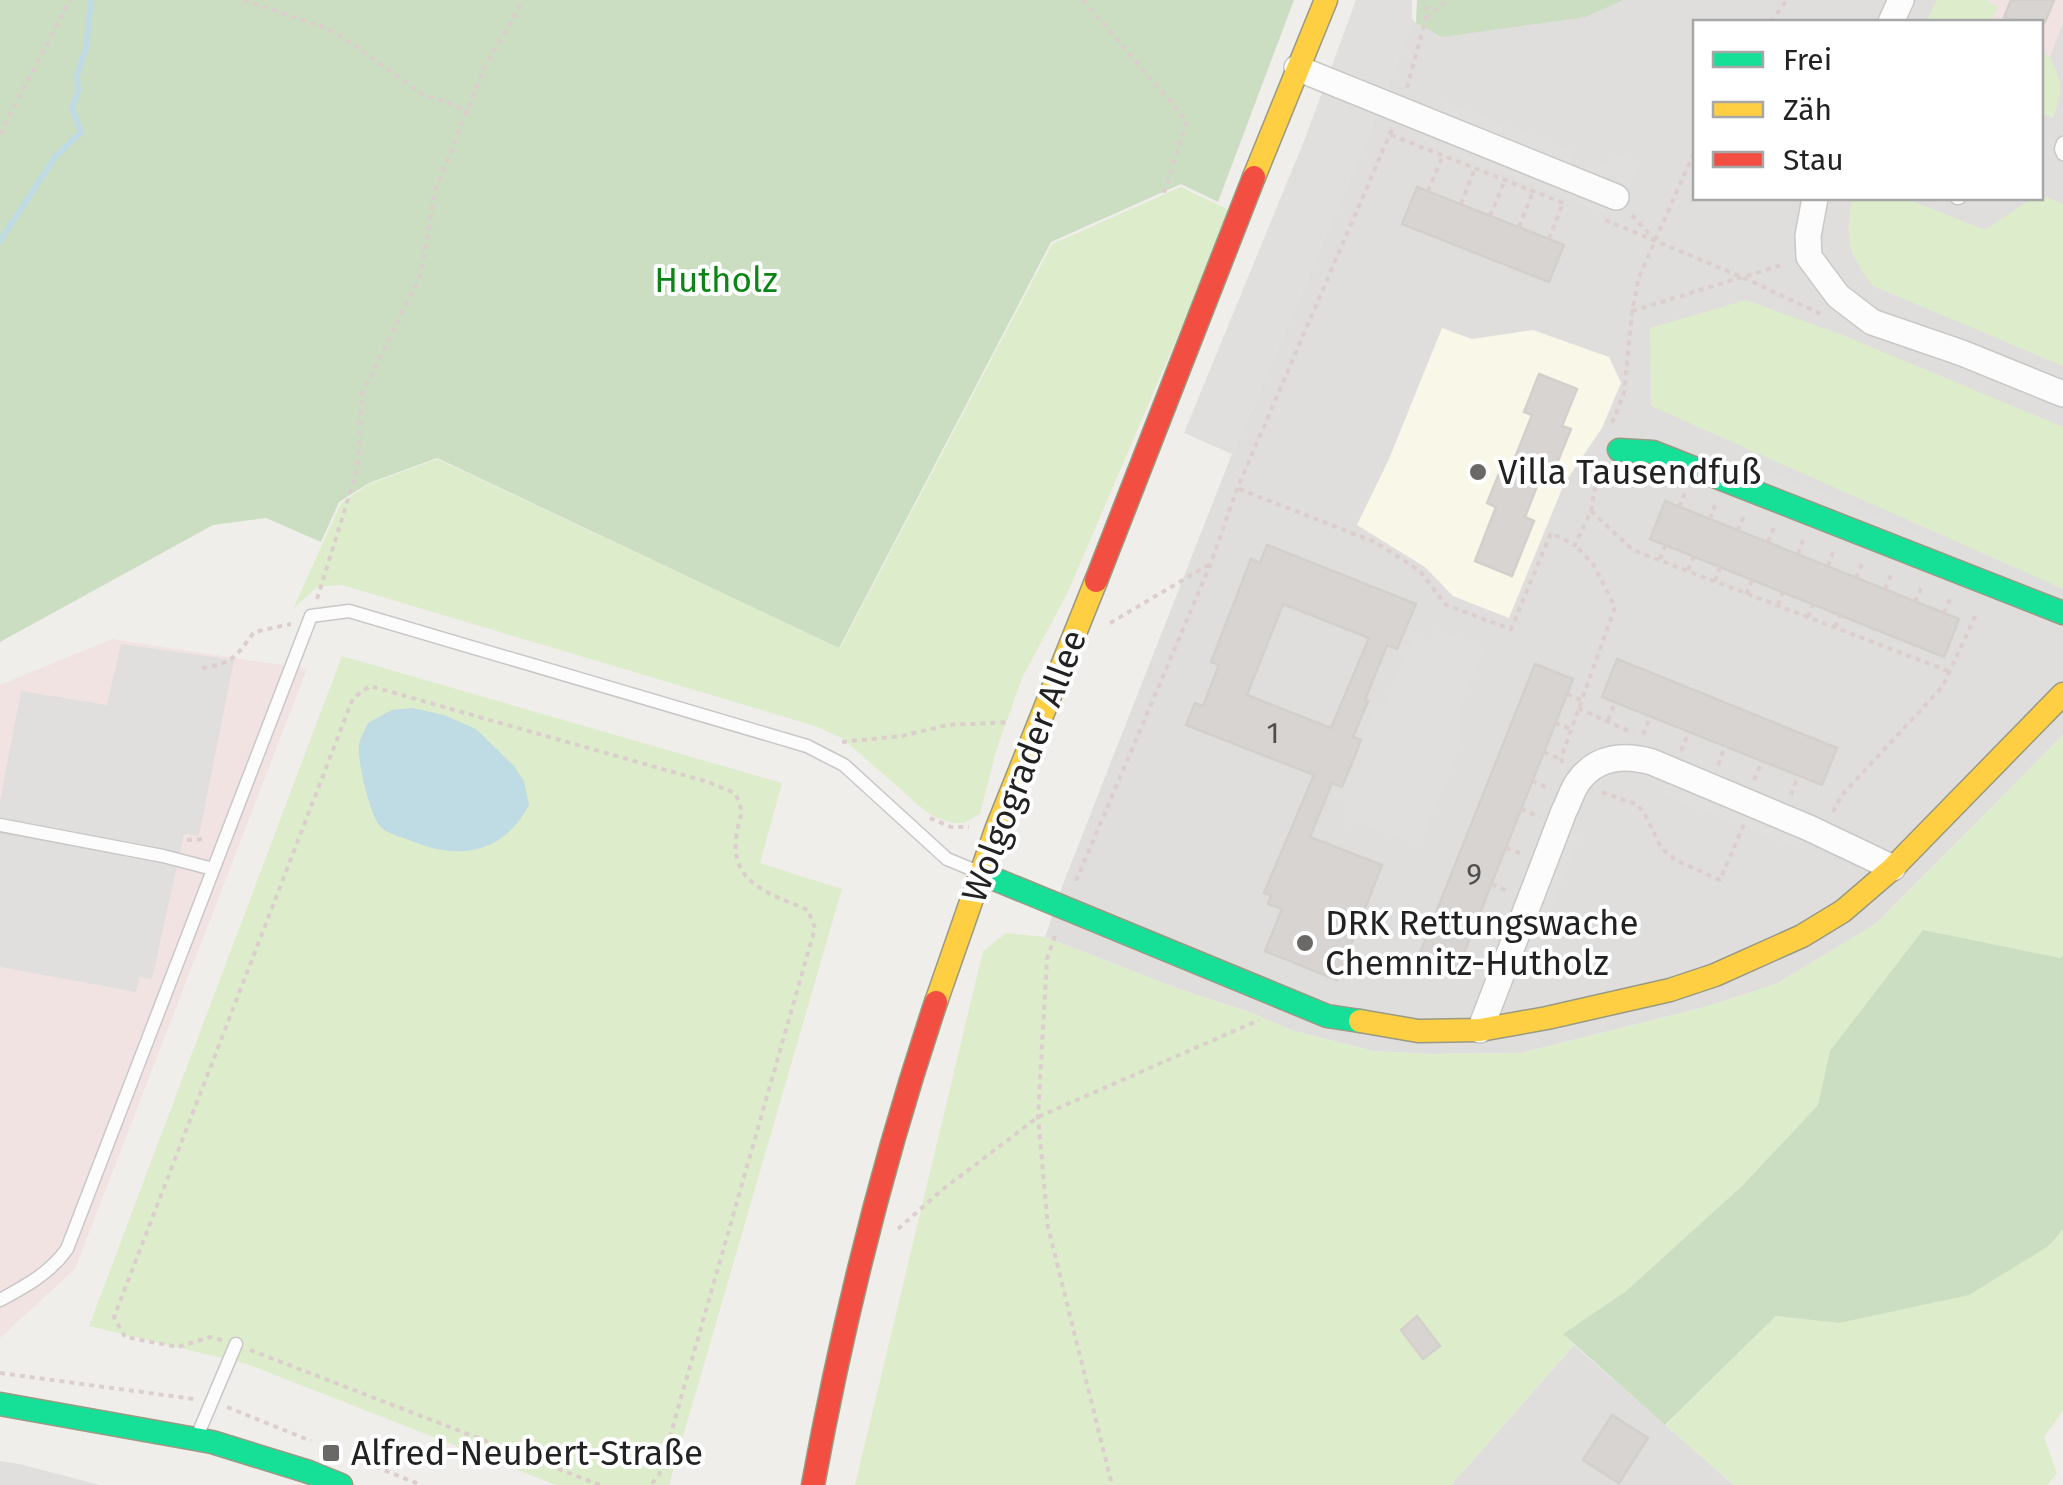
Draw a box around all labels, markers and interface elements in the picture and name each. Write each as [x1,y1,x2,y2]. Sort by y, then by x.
legend [1693,20,2043,200]
text: Frei [1783,42,1832,78]
text: Zäh [1783,92,1832,128]
text: Stau [1783,142,1844,178]
park label: Hutholz [654,259,778,301]
place label: Villa Tausendfuß [1498,451,1761,493]
marker: Villa Tausendfuß [1467,461,1489,483]
street label: Wolgograder Allee [953,624,1095,908]
house number: 1 [1267,715,1280,751]
house number: 9 [1466,856,1482,892]
place label: DRK Rettungswache Chemnitz-Hutholz [1325,902,1639,984]
marker: DRK Rettungswache Chemnitz-Hutholz [1294,932,1316,954]
place label: Alfred-Neubert-Straße [351,1432,703,1474]
marker: Alfred-Neubert-Straße [320,1442,342,1464]

